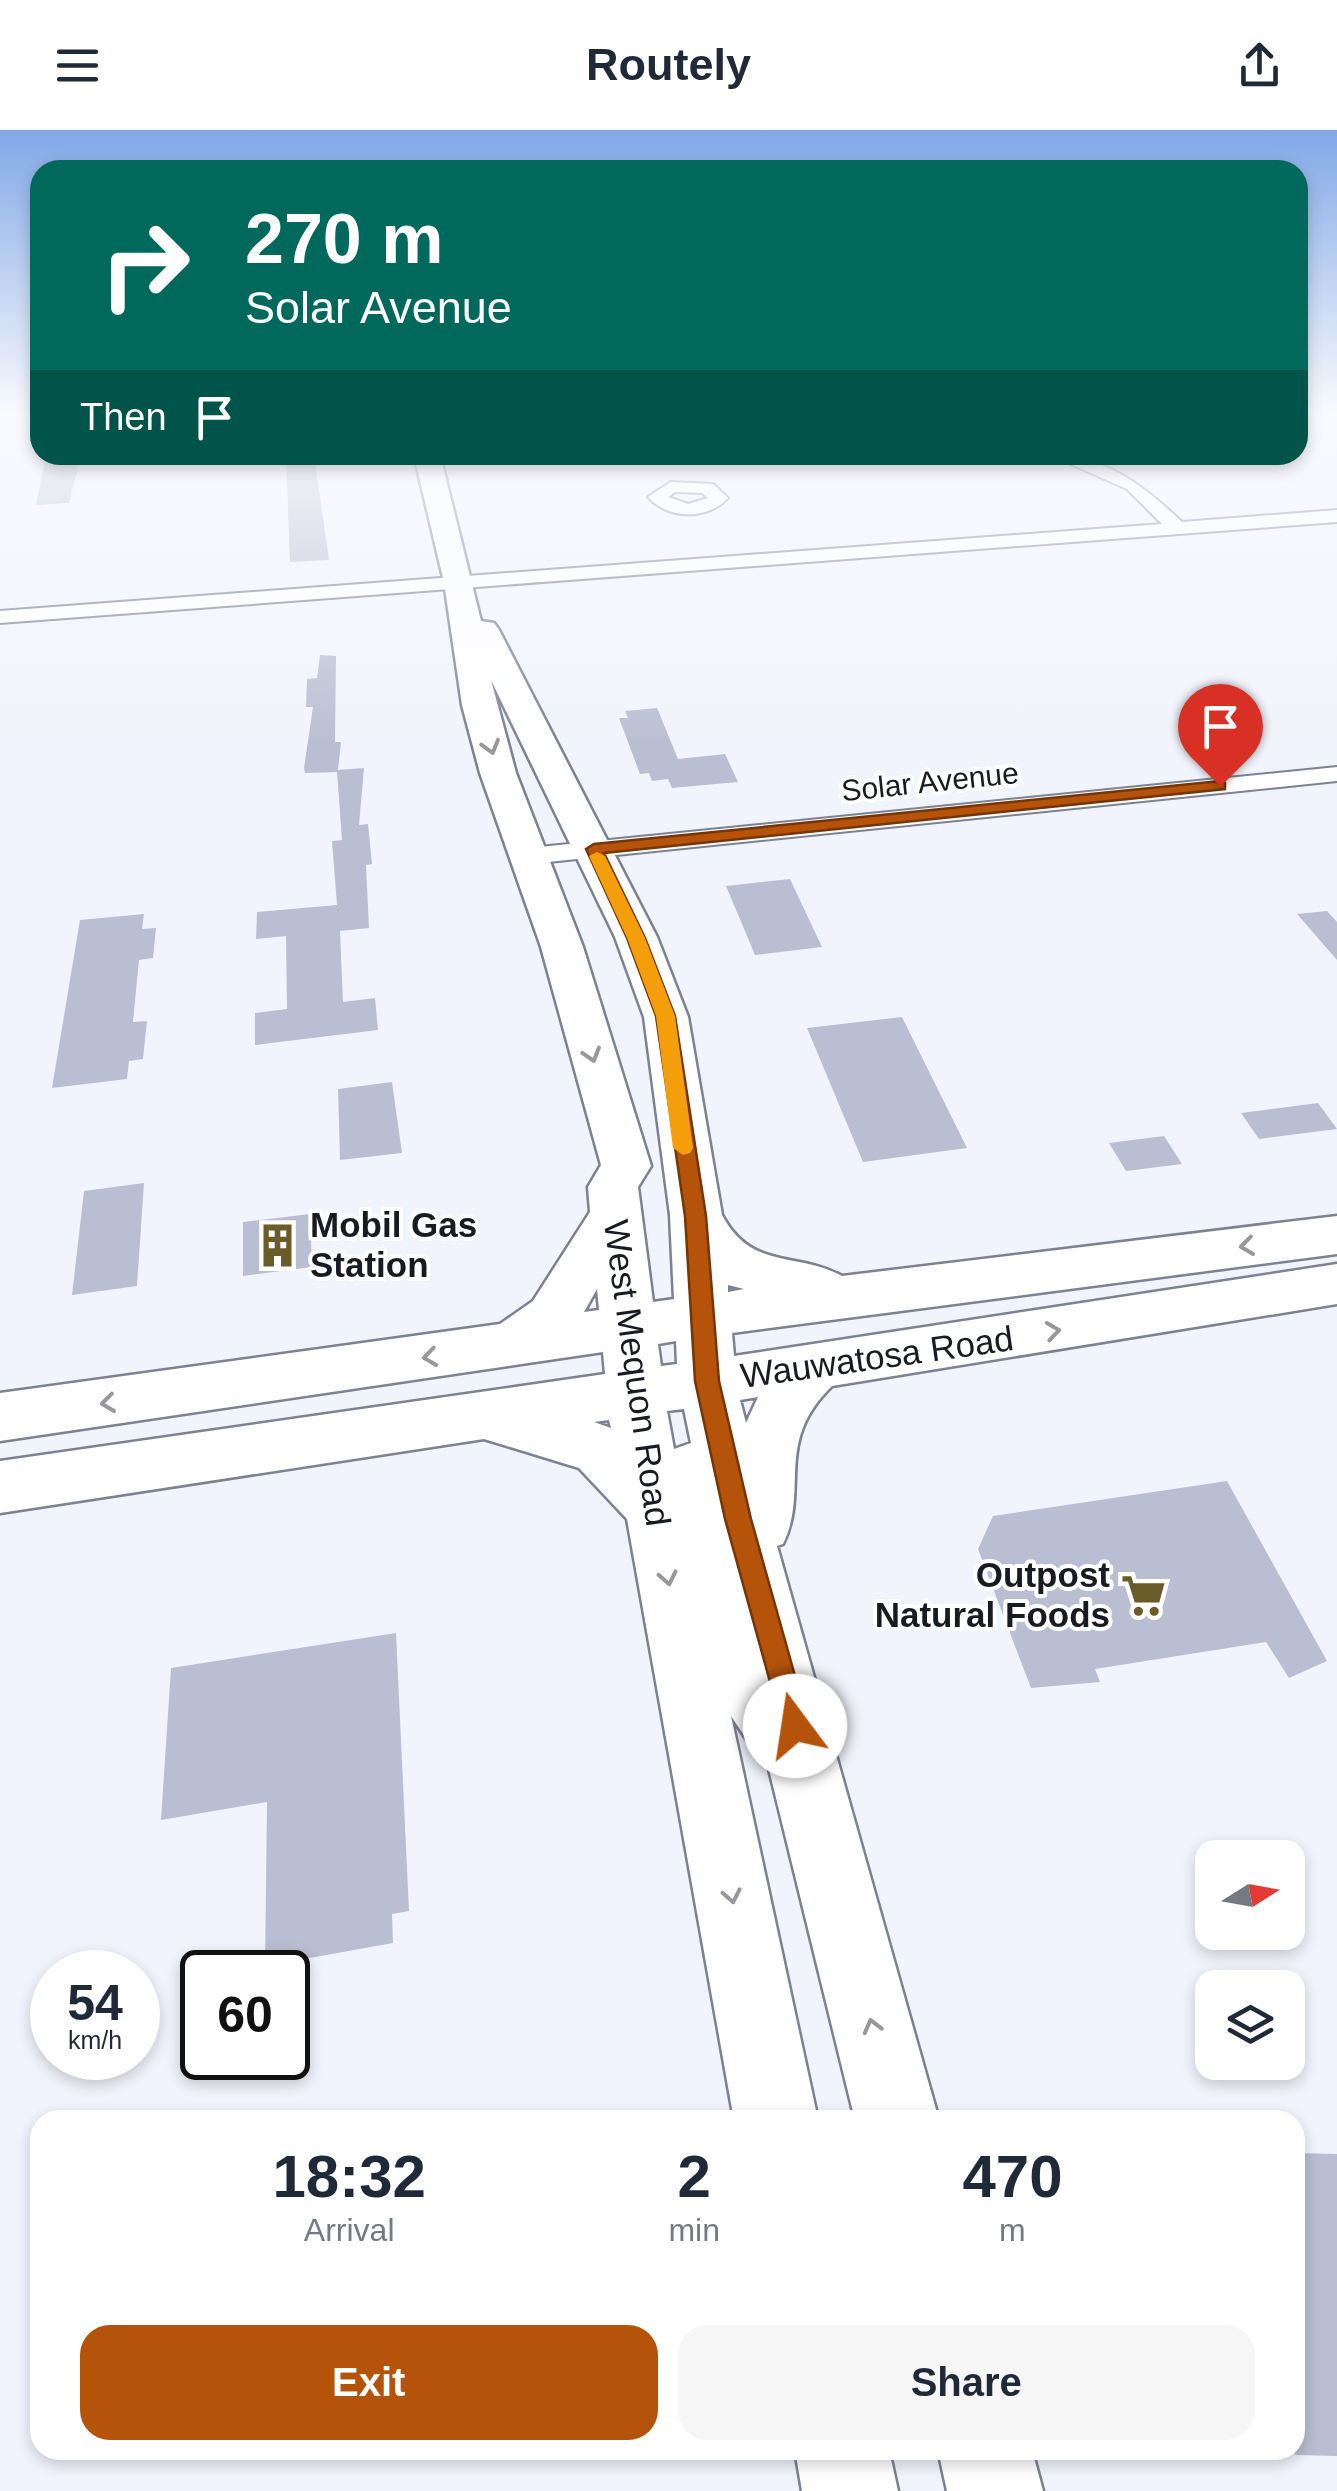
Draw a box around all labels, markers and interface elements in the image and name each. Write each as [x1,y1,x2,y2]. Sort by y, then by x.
icon: menu [50,38,105,93]
icon: share [1232,38,1287,93]
text: Routely [586,39,751,90]
icon: right [80,200,210,330]
text: 270 m [245,200,443,278]
text: Solar Avenue [245,282,512,333]
icon: arrive [187,390,242,445]
text: Then [80,396,167,438]
pin [1178,684,1263,787]
icon: arrive [1193,699,1248,754]
one-way arrow [479,738,500,755]
street label: Solar Avenue [840,756,1020,807]
one-way arrow [581,1046,601,1063]
place label: Mobil Gas Station [310,1205,477,1284]
street label: West Mequon Road [597,1217,678,1528]
building icon: Mobil Gas Station [253,1221,301,1269]
one-way arrow [1239,1235,1255,1256]
street label: Wauwatosa Road [738,1318,1016,1395]
one-way arrow [1045,1322,1062,1343]
one-way arrow [421,1346,438,1367]
one-way arrow [100,1392,116,1413]
place label: Outpost Natural Foods [875,1555,1110,1634]
one-way arrow [656,1569,677,1586]
supermarket icon: Outpost Natural Foods [1119,1571,1167,1619]
position arrow [743,1674,847,1778]
north arrow [1195,1840,1305,1950]
map controls [1195,1840,1305,2080]
one-way arrow [720,1887,741,1904]
speed limit sign: 60 [180,1950,310,2080]
button: layers [1195,1970,1305,2080]
text: 54 [67,1975,123,2031]
one-way arrow [863,2018,884,2035]
text: km/h [68,2026,122,2054]
text: 18:32 [272,2143,426,2210]
text: 2 [677,2143,711,2210]
text: 470 [962,2143,1063,2210]
text: Arrival [304,2212,395,2248]
text: min [668,2212,720,2248]
text: m [999,2212,1026,2248]
button: Exit [80,2325,658,2440]
button: Share [678,2325,1255,2440]

